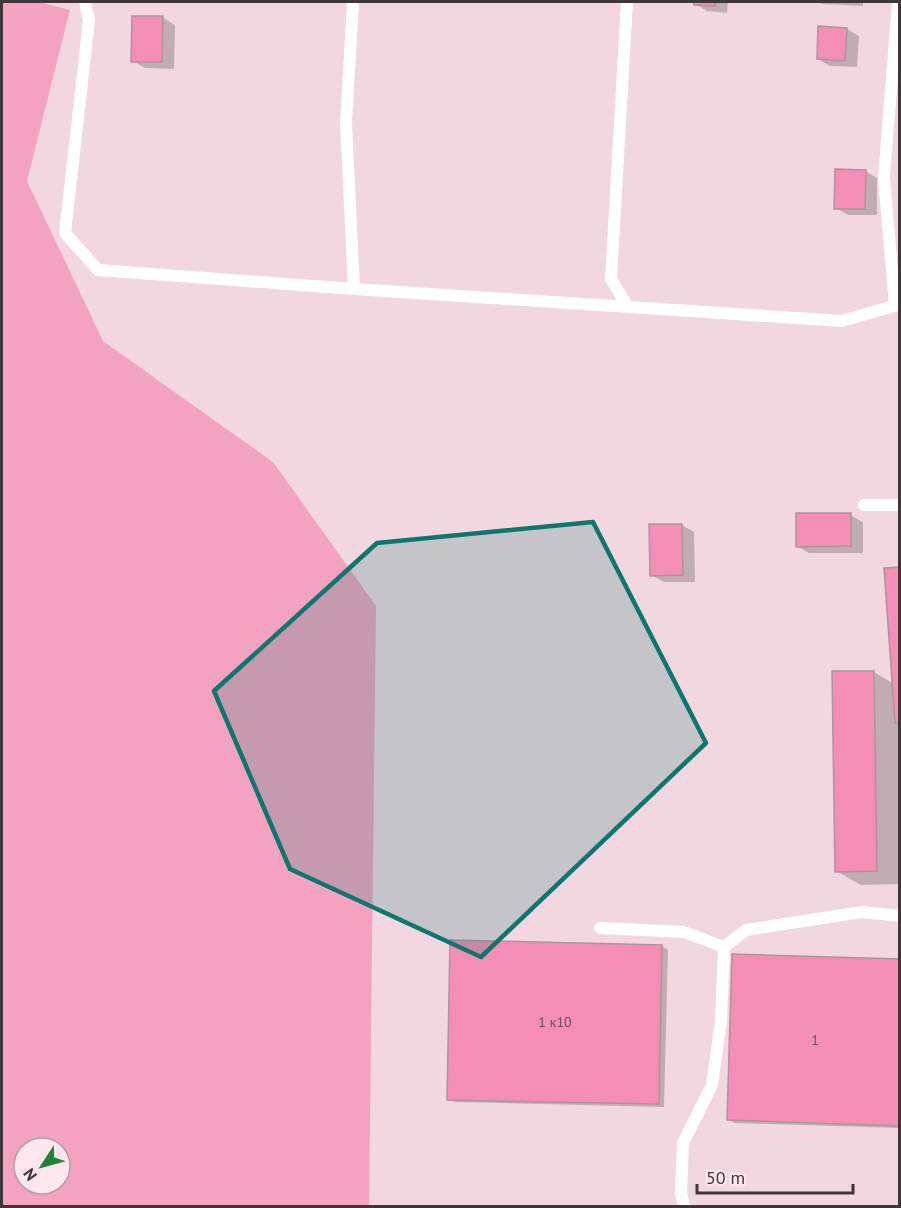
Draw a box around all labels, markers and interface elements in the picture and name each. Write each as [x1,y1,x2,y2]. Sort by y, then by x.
house number: 1 к10 [538,1013,572,1031]
house number: 1 [811,1031,819,1049]
north arrow [12,1136,72,1196]
scale bar [697,1157,853,1195]
text: N [19,1165,41,1185]
text: 50 m [706,1166,745,1189]

